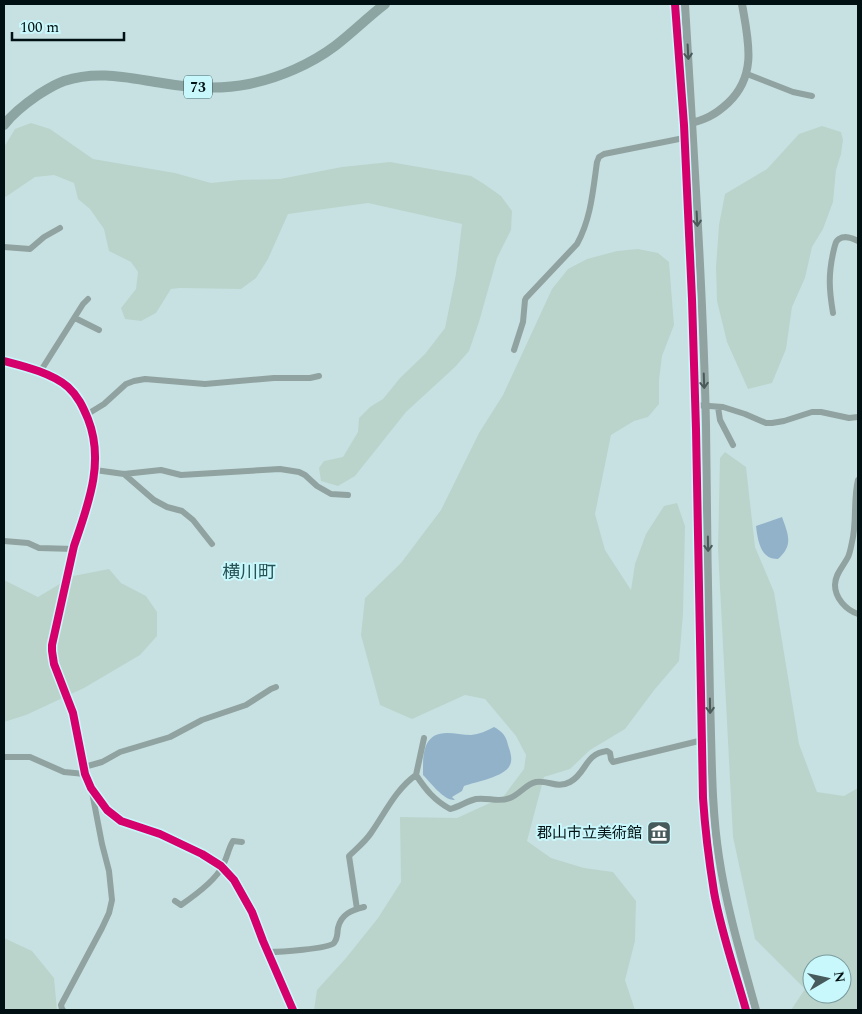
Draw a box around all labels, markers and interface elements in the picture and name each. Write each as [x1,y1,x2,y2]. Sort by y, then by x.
scale bar [12,10,125,42]
text: 100 m [20,16,59,39]
one-way arrow [683,44,692,60]
road number: 73 [184,75,212,98]
one-way arrow [692,211,701,227]
one-way arrow [700,373,709,389]
one-way arrow [703,535,713,551]
district label: 横川町 [222,559,276,586]
one-way arrow [706,698,715,714]
museum icon: 郡山市立美術館 [646,820,672,846]
place label: 郡山市立美術館 [537,822,642,845]
north arrow [802,954,852,1004]
text: N [828,970,851,984]

